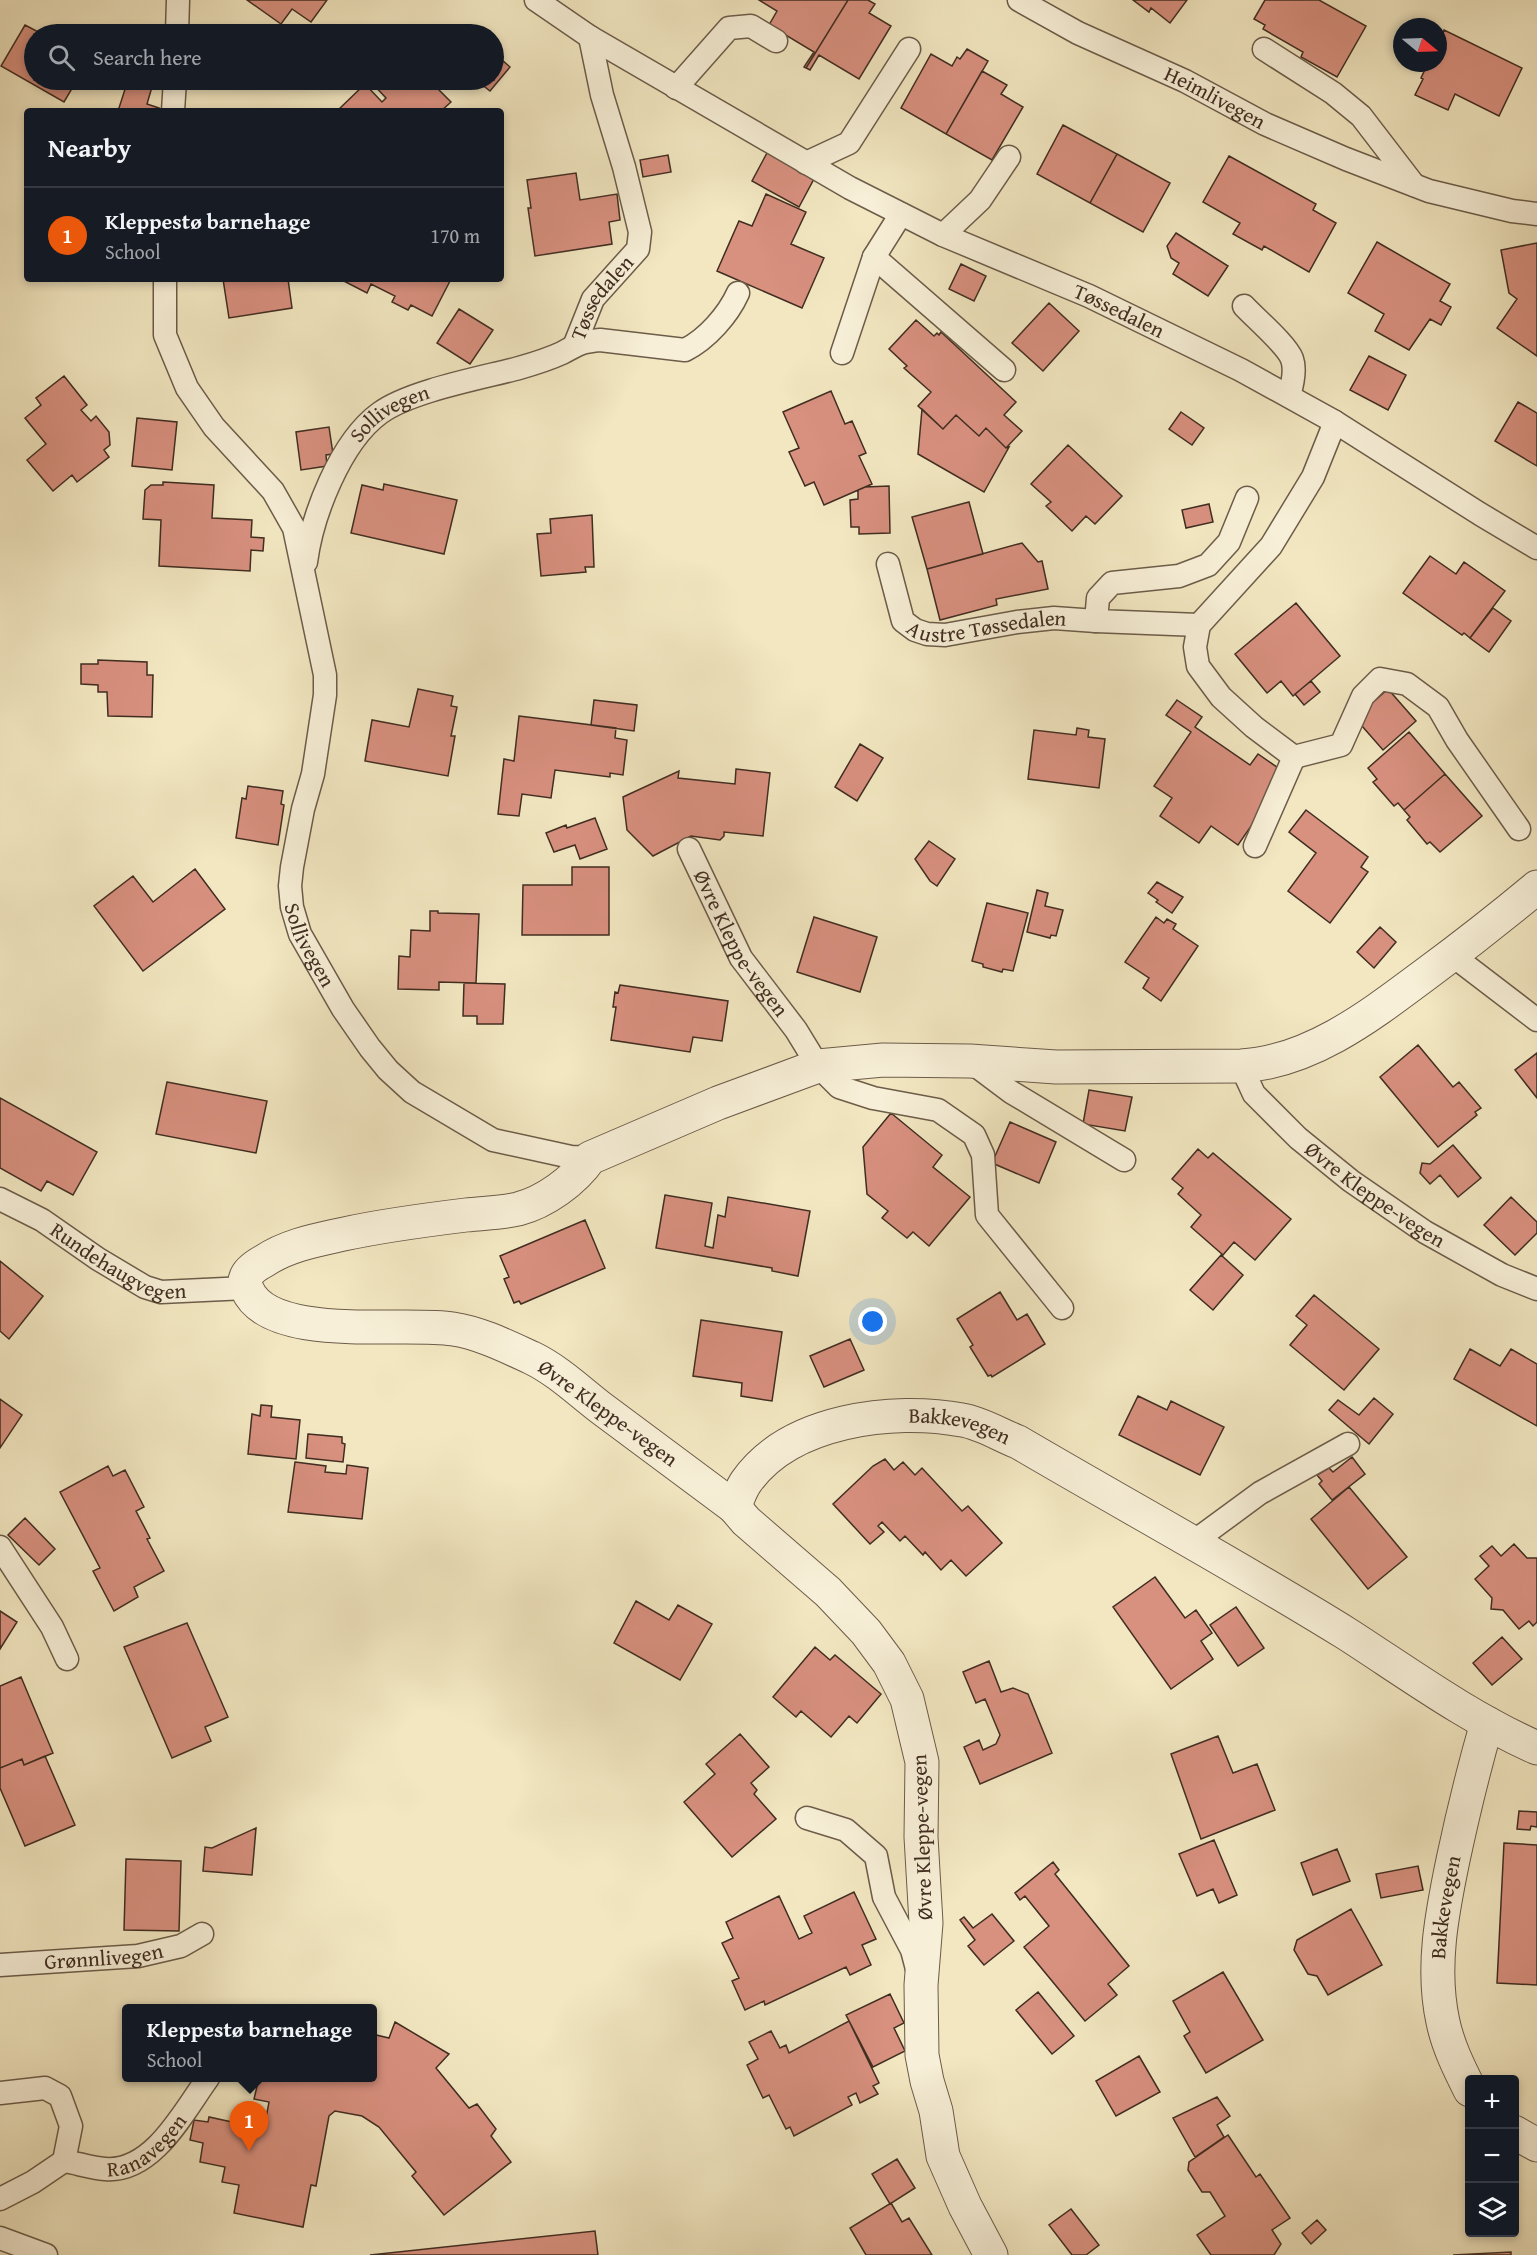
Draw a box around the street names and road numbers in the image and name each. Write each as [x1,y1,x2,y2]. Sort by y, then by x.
street label: Heimlivegen [1160,58,1272,137]
street label: Tøssedalen [562,248,641,345]
street label: Tøssedalen [1069,275,1170,346]
street label: Sollivegen [342,376,433,449]
street label: Austre Tøssedalen [900,602,1068,650]
street label: Øvre Kleppe-vegen [686,865,796,1023]
street label: Sollivegen [277,899,343,993]
street label: Øvre Kleppe-vegen [1299,1134,1451,1255]
street label: Rundehaugvegen [44,1214,187,1308]
street label: Øvre Kleppe-vegen [532,1351,685,1474]
street label: Bakkevegen [908,1399,1016,1452]
street label: Øvre Kleppe-vegen [903,1753,940,1920]
street label: Bakkevegen [1422,1852,1469,1960]
street label: Grønnlivegen [43,1935,166,1977]
street label: Ranavegen [106,2107,194,2184]

